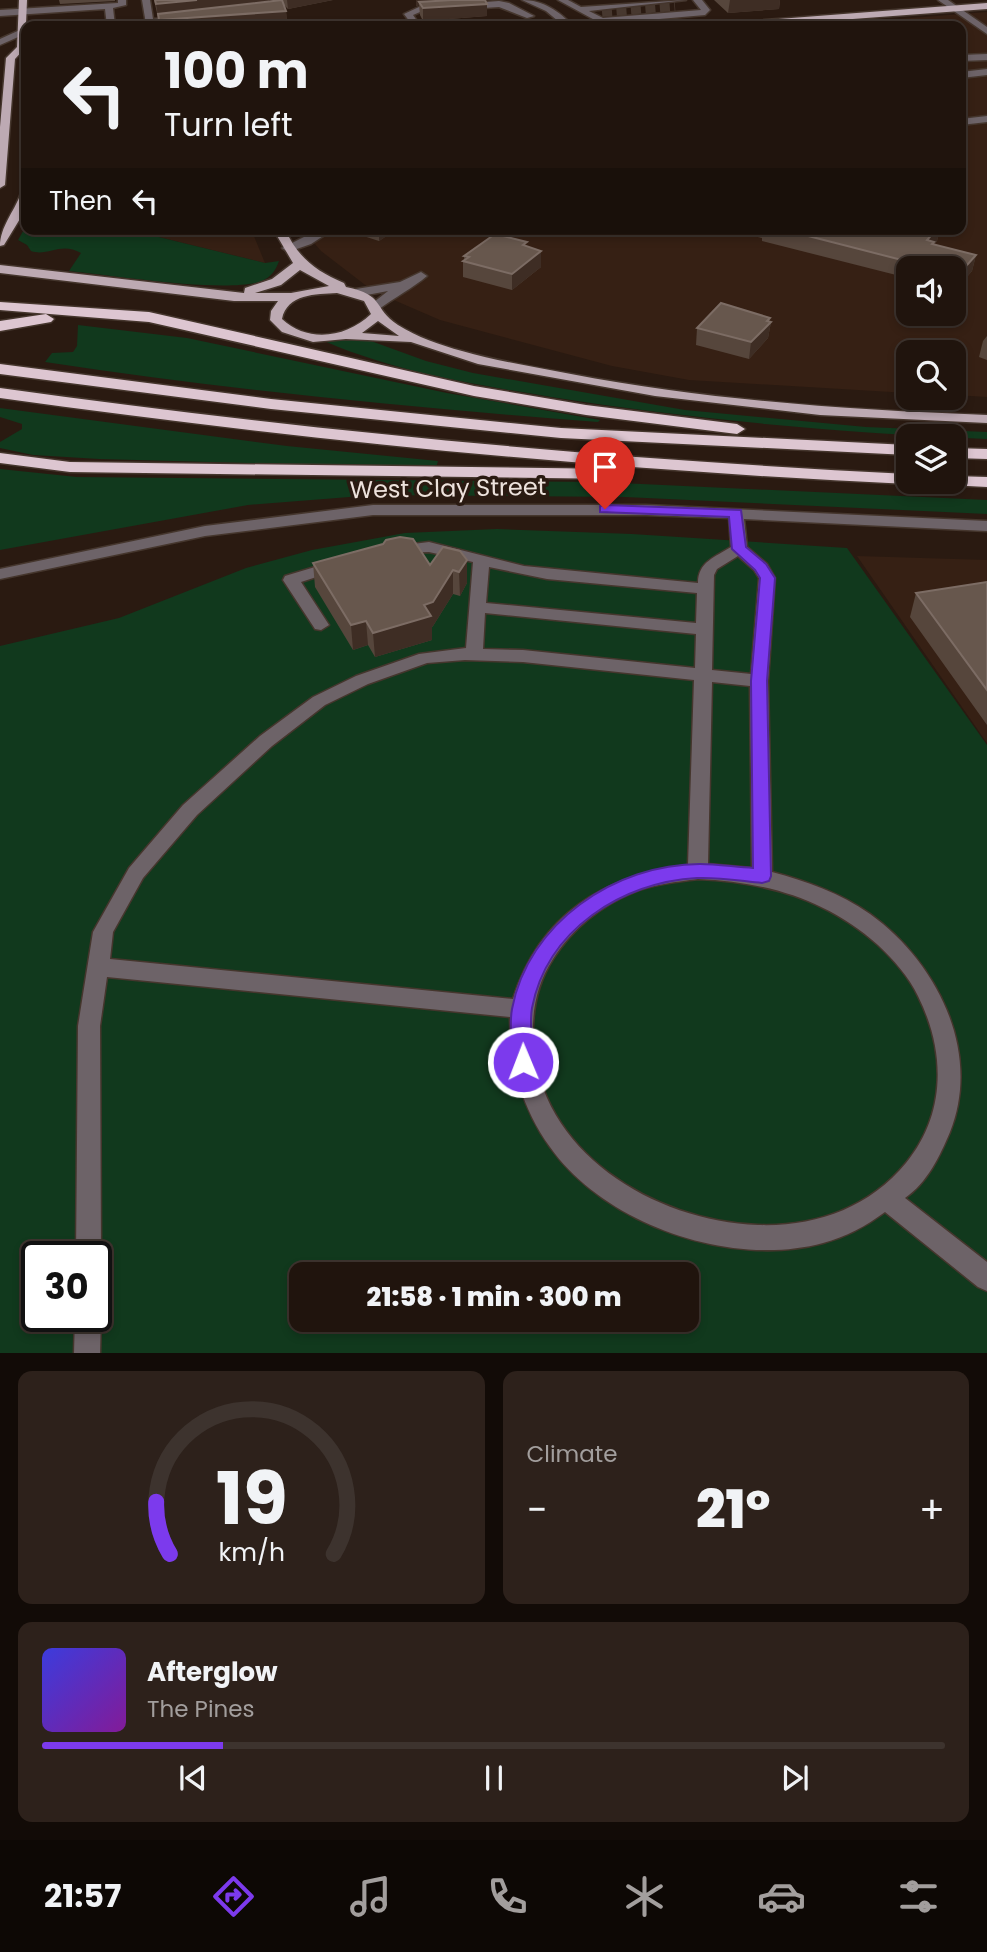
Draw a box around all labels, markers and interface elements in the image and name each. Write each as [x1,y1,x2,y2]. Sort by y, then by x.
text: 100 m [164,37,309,105]
icon: left [49,49,140,140]
text: Turn left [164,102,293,147]
icon: left [126,182,164,220]
text: Then [49,183,112,219]
map controls [896,256,966,494]
button: sound [896,256,966,326]
button: search [896,340,966,410]
button: layers [896,424,966,494]
pin [575,437,635,509]
icon: arrive [586,448,624,486]
street label: West Clay Street [349,470,547,506]
position arrow [486,1025,560,1099]
speed limit sign: 30 [21,1241,112,1332]
text: 21:58 · 1 min · 300 m [367,1279,621,1315]
text: Climate [527,1438,617,1470]
text: 19 [215,1448,287,1549]
text: 21° [696,1473,771,1546]
text: − [527,1483,547,1536]
text: + [919,1483,945,1536]
text: km/h [218,1534,285,1569]
text: Afterglow [147,1654,278,1690]
text: The Pines [147,1693,255,1725]
icon: previous [174,1759,212,1797]
icon: pause [475,1759,513,1797]
icon: next [776,1759,814,1797]
icon: directions [209,1872,258,1921]
icon: music [346,1872,395,1921]
icon: phone [483,1872,532,1921]
icon: climate [620,1872,669,1921]
icon: car [757,1872,806,1921]
icon: filters [894,1872,943,1921]
text: 21:57 [44,1873,121,1918]

